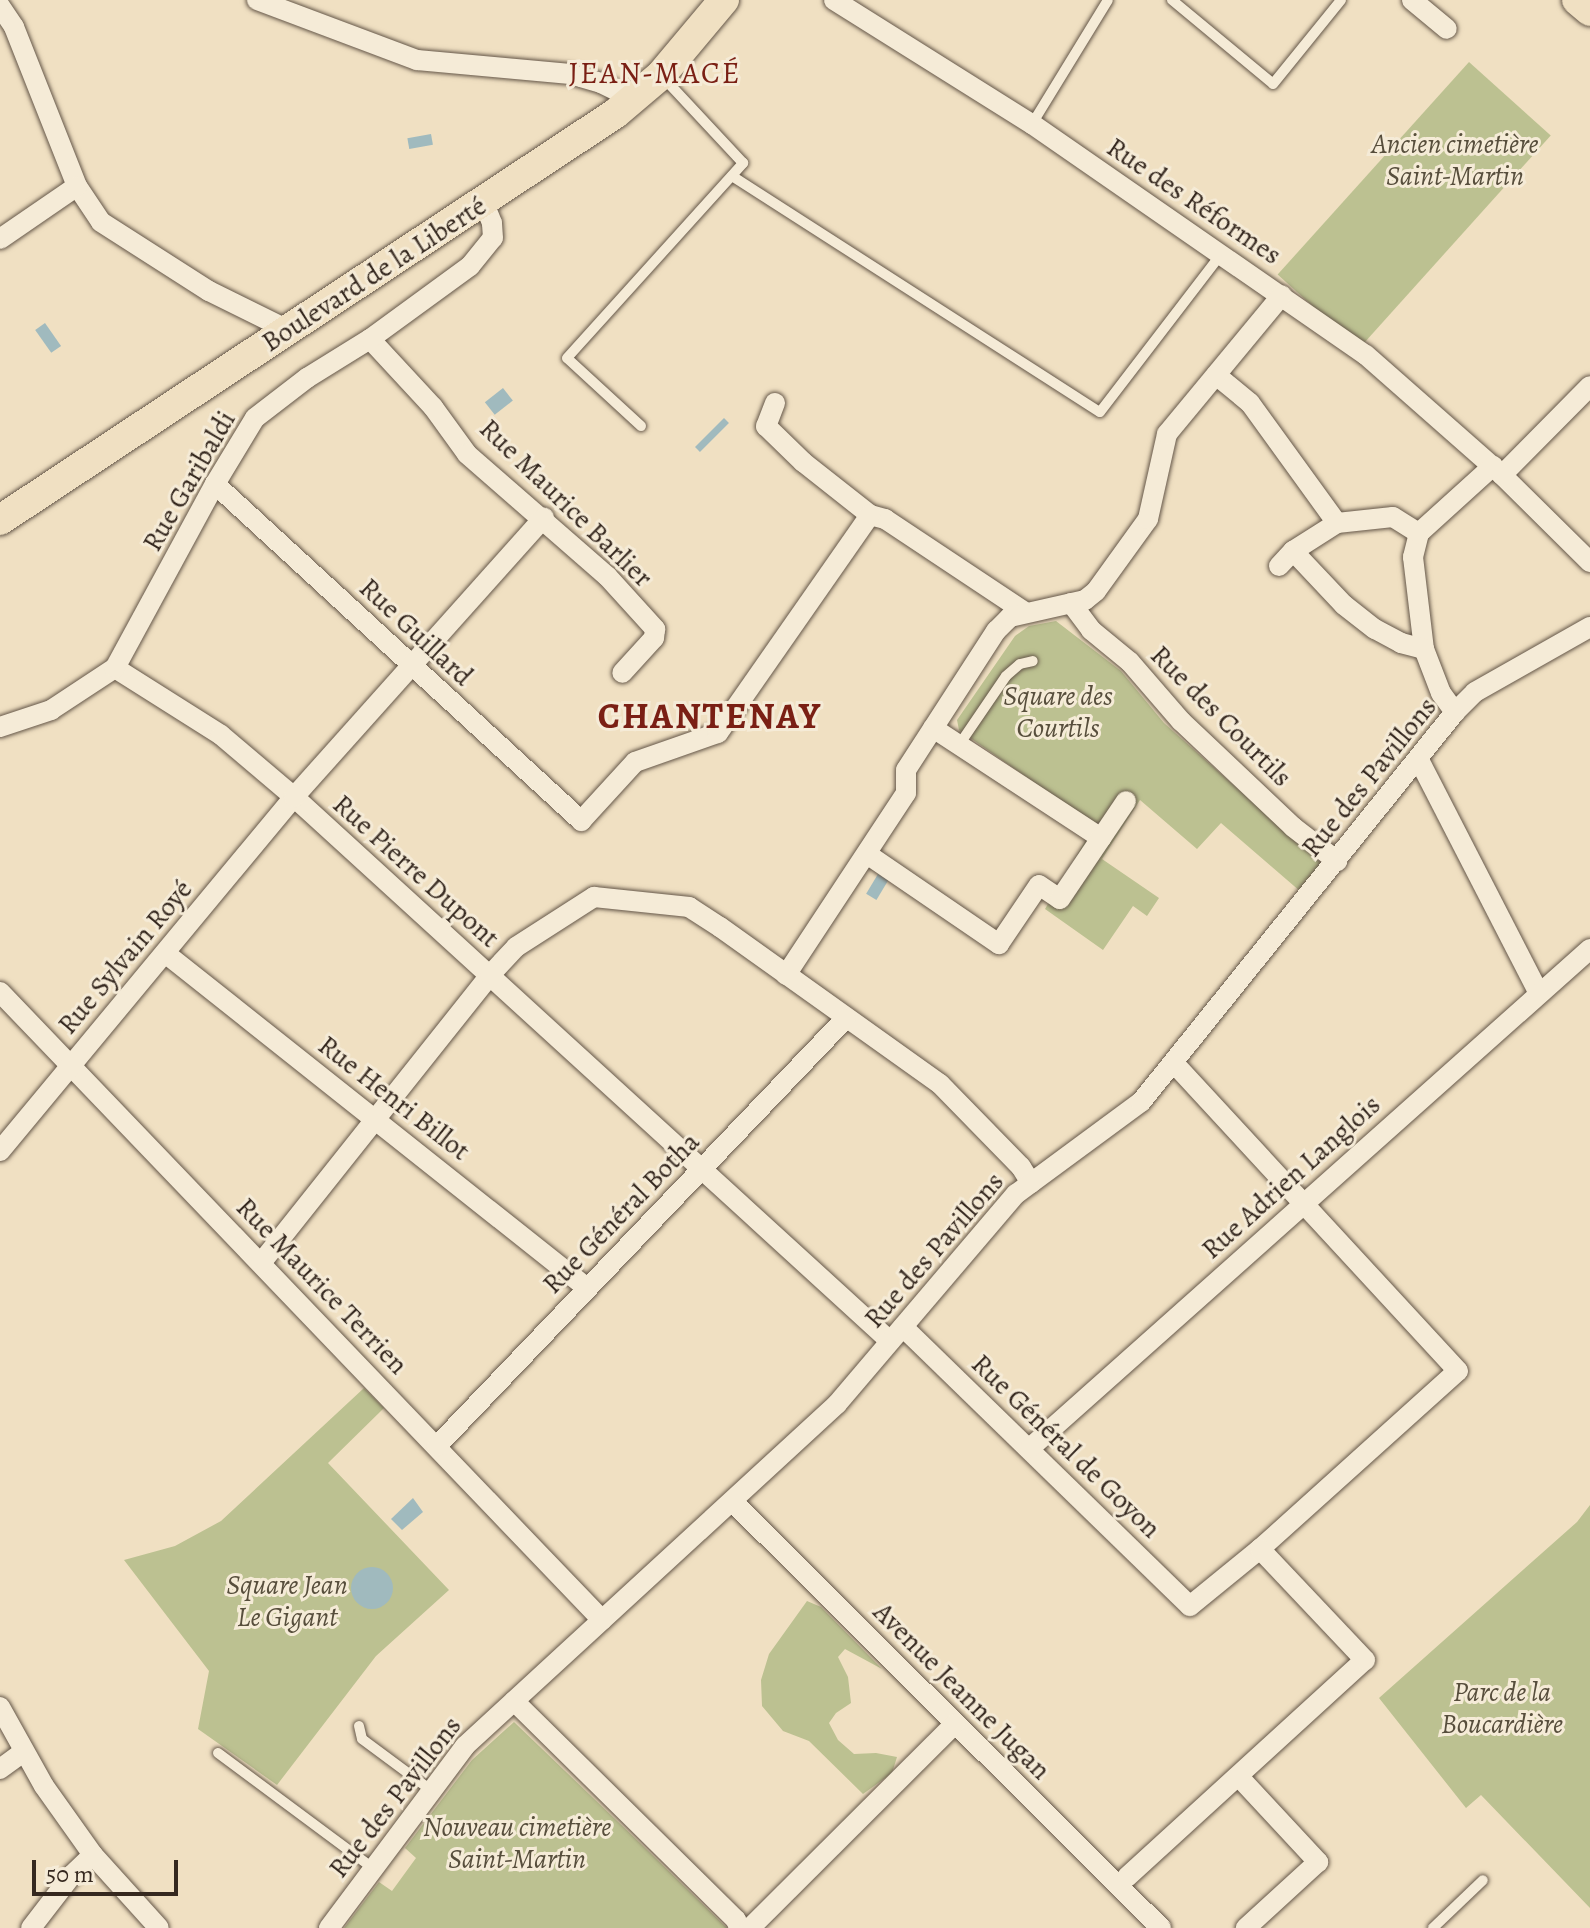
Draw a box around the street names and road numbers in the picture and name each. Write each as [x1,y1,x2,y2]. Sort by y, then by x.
street label: Rue des Réformes [1100,130,1288,272]
street label: Boulevard de la Liberté [255,189,493,359]
street label: Rue Garibaldi [135,405,243,557]
street label: Rue Maurice Barlier [472,412,660,594]
street label: Rue Guillard [352,571,480,693]
street label: Rue des Courtils [1143,638,1299,794]
street label: Rue des Pavillons [1294,690,1444,864]
street label: Rue Pierre Dupont [326,787,506,955]
street label: Rue Sylvain Royé [51,873,199,1041]
street label: Rue Henri Billot [311,1028,477,1168]
street label: Rue Adrien Langlois [1195,1088,1387,1266]
street label: Rue Général Botha [535,1125,707,1301]
street label: Rue des Pavillons [857,1165,1011,1335]
street label: Rue Maurice Terrien [229,1191,415,1381]
street label: Rue Général de Goyon [964,1347,1168,1545]
street label: Avenue Jeanne Jugan [866,1595,1058,1787]
street label: Rue des Pavillons [321,1709,469,1885]

